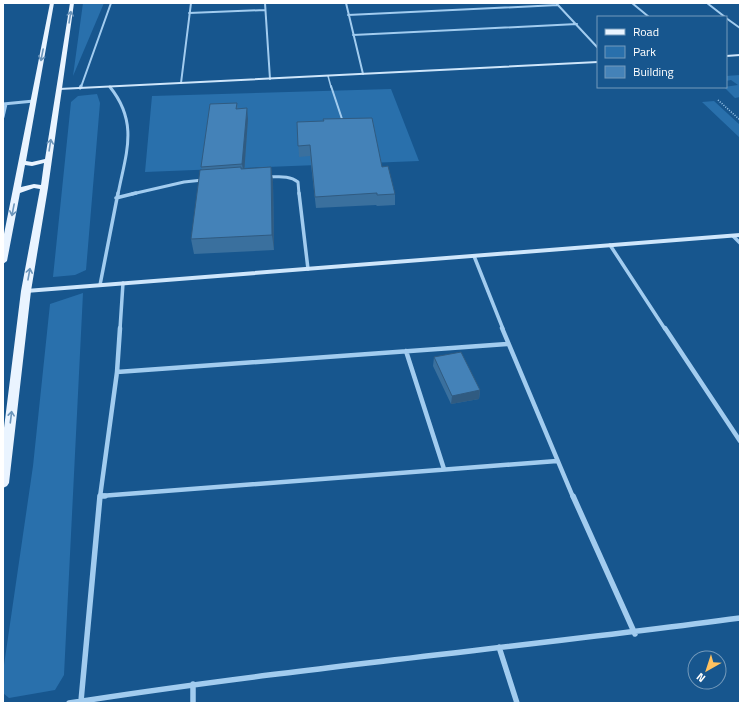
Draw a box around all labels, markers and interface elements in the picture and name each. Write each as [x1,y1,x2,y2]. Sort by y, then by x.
one-way arrow [66,11,74,24]
legend [597,16,727,88]
text: Road [633,22,659,41]
text: Park [633,42,656,61]
one-way arrow [38,48,46,61]
text: Building [633,62,674,81]
one-way arrow [46,139,54,152]
one-way arrow [9,203,17,216]
one-way arrow [25,268,33,281]
one-way arrow [7,410,15,423]
north arrow [687,650,727,690]
text: N [693,669,709,686]

